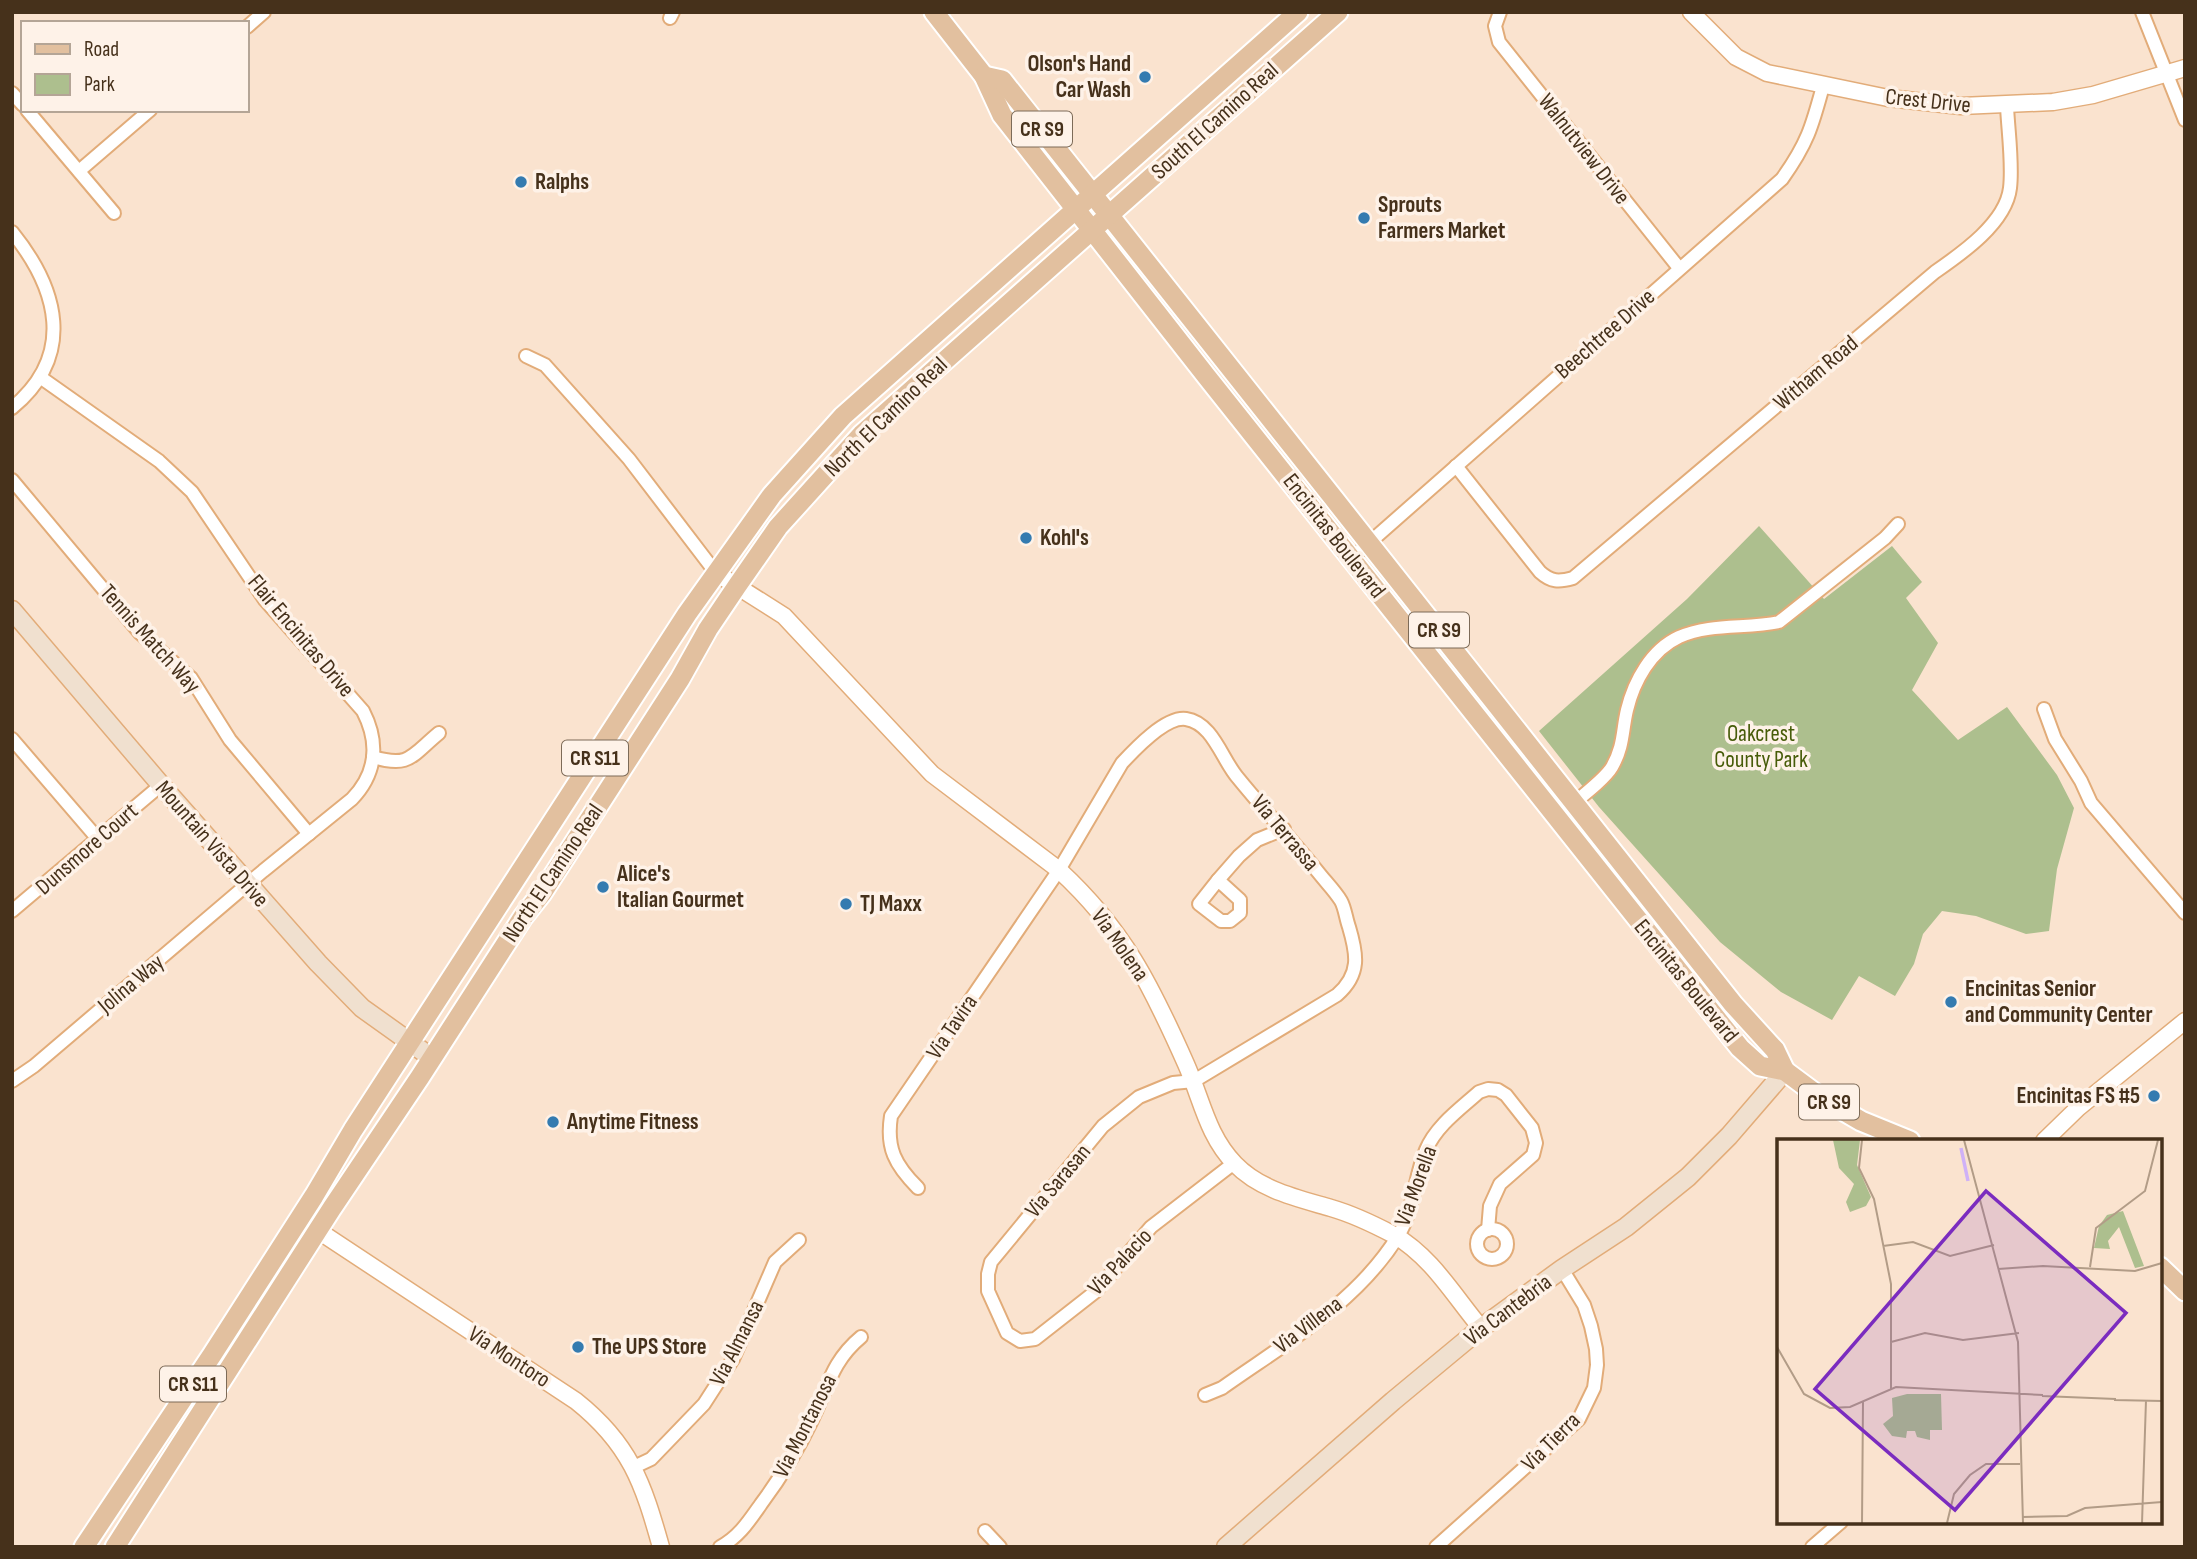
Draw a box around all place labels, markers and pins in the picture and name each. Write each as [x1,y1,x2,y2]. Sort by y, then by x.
place label: Olson's Hand Car Wash [1027,50,1131,104]
marker: Olson's Hand Car Wash [1137,69,1153,85]
place label: Ralphs [535,168,589,196]
marker: Ralphs [513,174,529,190]
place label: Sprouts Farmers Market [1378,191,1506,245]
marker: Sprouts Farmers Market [1356,210,1372,226]
place label: Kohl's [1040,524,1089,552]
marker: Kohl's [1018,530,1034,546]
place label: Alice's Italian Gourmet [616,860,744,914]
marker: Alice's Italian Gourmet [595,879,611,895]
place label: TJ Maxx [860,890,922,918]
marker: TJ Maxx [838,896,854,912]
place label: Encinitas Senior and Community Center [1965,975,2153,1029]
marker: Encinitas Senior and Community Center [1943,994,1959,1010]
place label: Encinitas FS #5 [2016,1082,2140,1110]
marker: Encinitas FS #5 [2146,1088,2162,1104]
place label: Anytime Fitness [566,1108,699,1136]
marker: Anytime Fitness [545,1114,561,1130]
place label: The UPS Store [592,1333,706,1361]
marker: The UPS Store [570,1339,586,1355]

